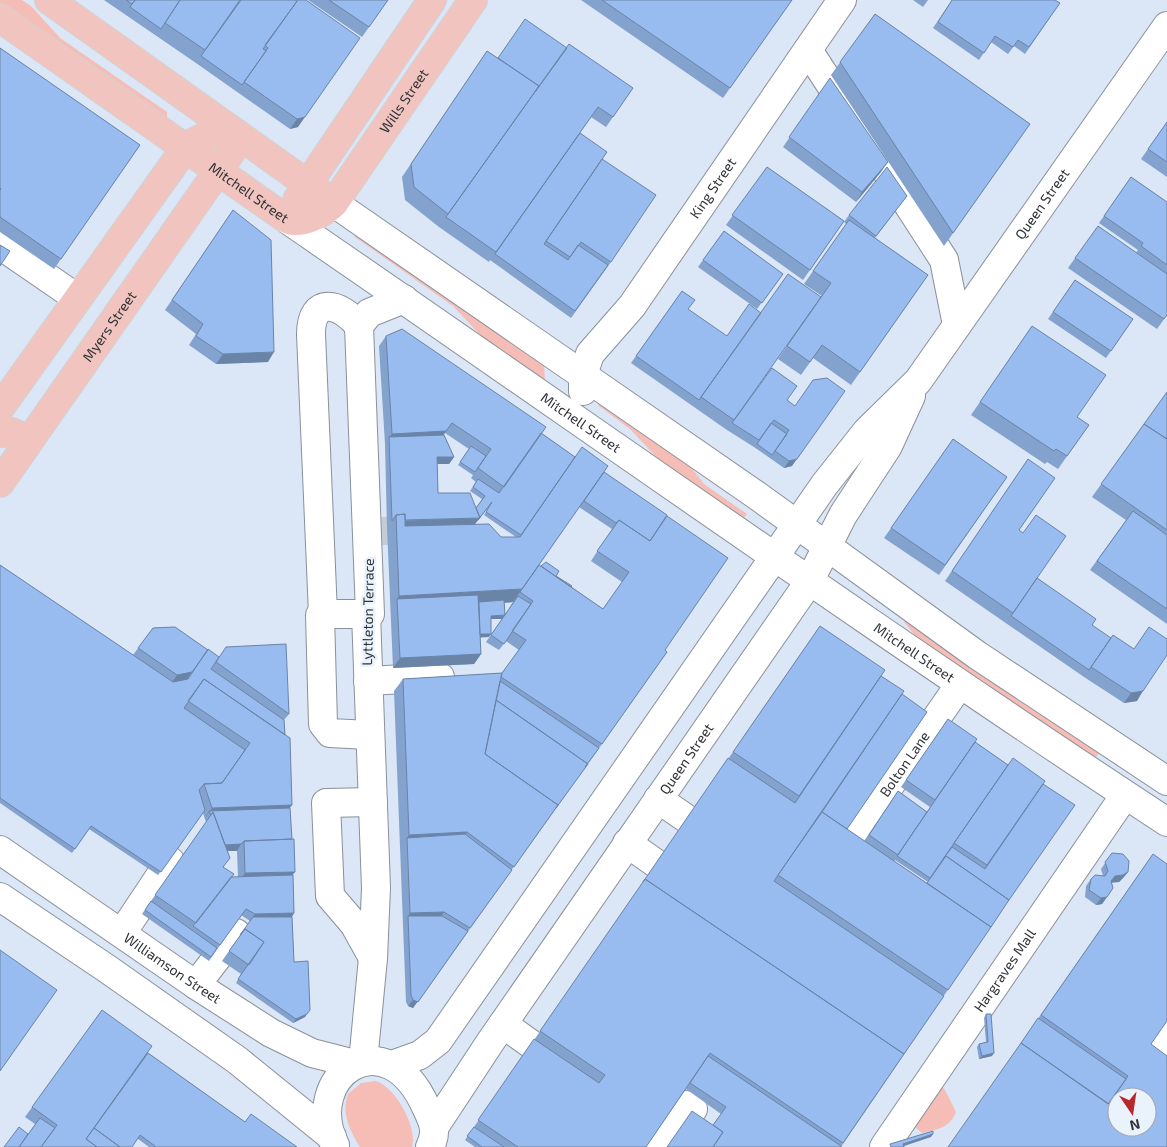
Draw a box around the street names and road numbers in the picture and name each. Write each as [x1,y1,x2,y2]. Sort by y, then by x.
street label: Wills Street [375,65,431,136]
street label: King Street [686,154,739,221]
street label: Mitchell Street [206,158,292,226]
street label: Queen Street [1011,165,1072,242]
street label: Myers Street [79,288,139,365]
street label: Mitchell Street [538,388,624,456]
street label: Lyttleton Terrace [358,558,377,666]
street label: Mitchell Street [871,619,958,686]
street label: Queen Street [656,720,717,797]
street label: Bolton Lane [876,728,933,800]
street label: Hargraves Mall [970,925,1039,1015]
street label: Williamson Street [121,929,224,1007]

